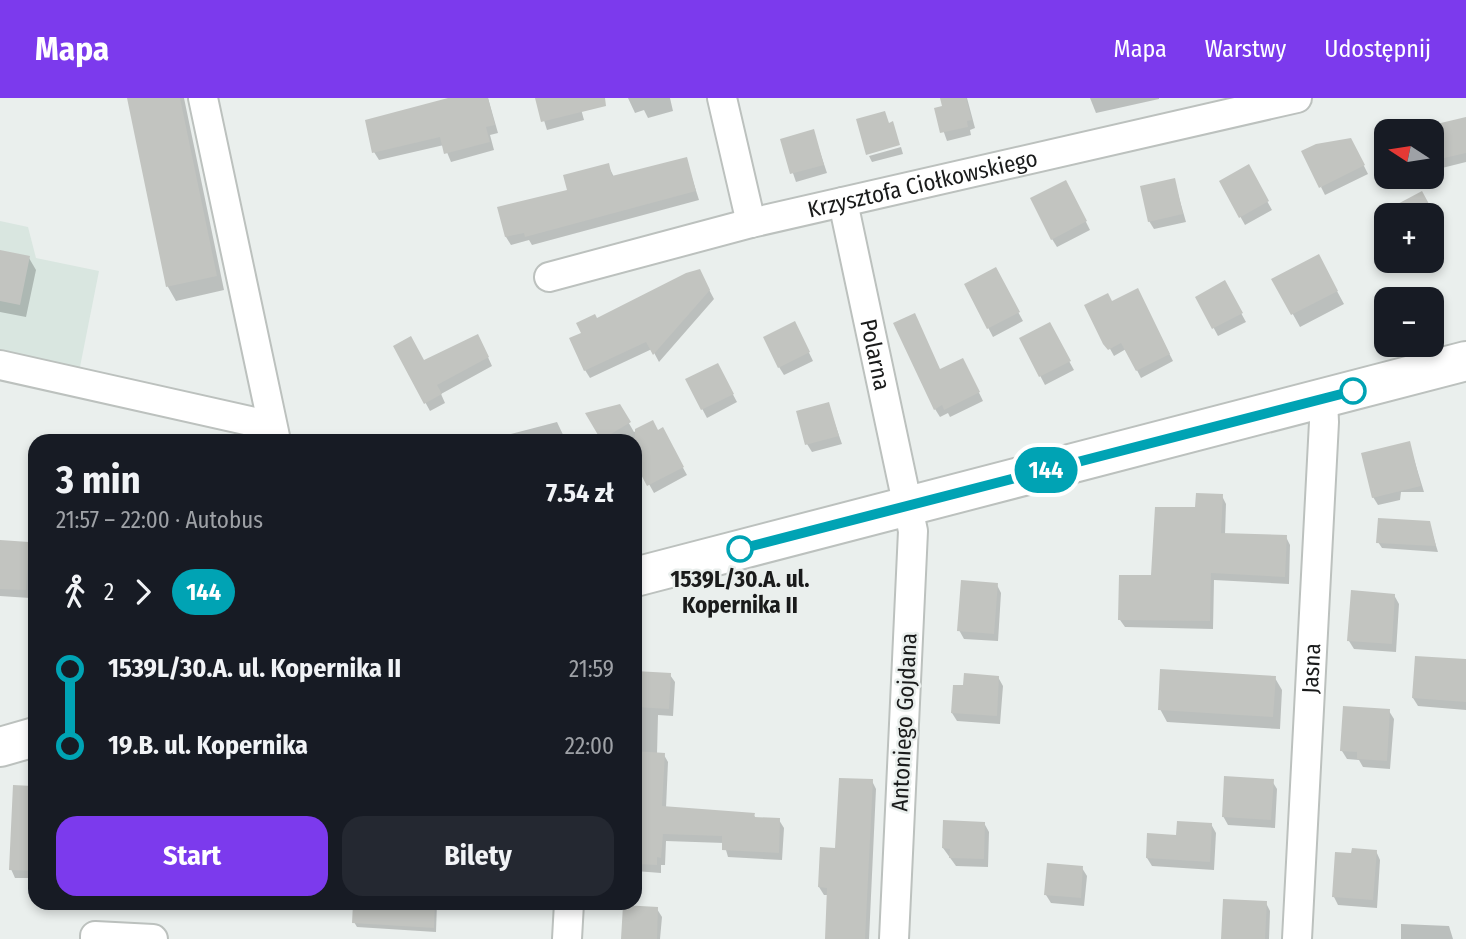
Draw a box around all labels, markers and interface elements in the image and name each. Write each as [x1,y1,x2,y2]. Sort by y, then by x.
text: Mapa [35,29,109,69]
text: Mapa [1114,35,1167,63]
text: Warstwy [1205,35,1286,63]
text: Udostępnij [1324,35,1431,63]
north arrow [1374,119,1444,189]
map controls [1374,119,1444,357]
street label: Krzysztofa Ciołkowskiego [805,144,1040,224]
button: + [1374,203,1444,273]
button: − [1374,287,1444,357]
street label: Polarna [854,316,897,393]
unlabelled marker [1340,378,1366,404]
line badge: 144 [1006,447,1086,493]
text: 144 [1029,456,1063,484]
text: 3 min [56,457,141,503]
text: 7.54 zł [546,478,614,509]
text: 21:57 – 22:00 · Autobus [56,506,263,534]
marker: 1539L/30.A. ul. Kopernika II [727,536,753,562]
place label: 1539L/30.A. ul. Kopernika II [671,565,809,619]
icon: walk [56,573,94,611]
icon: forward [124,573,162,611]
text: 2 [104,578,114,606]
text: 144 [186,578,221,606]
street label: Antoniego Gojdana [885,632,923,812]
street label: Jasna [1296,642,1326,694]
text: 1539L/30.A. ul. Kopernika II [108,653,401,684]
text: 21:59 [569,655,614,683]
text: 19.B. ul. Kopernika [108,730,308,761]
text: 22:00 [565,732,614,760]
button: Start [56,816,328,896]
button: Bilety [342,816,614,896]

